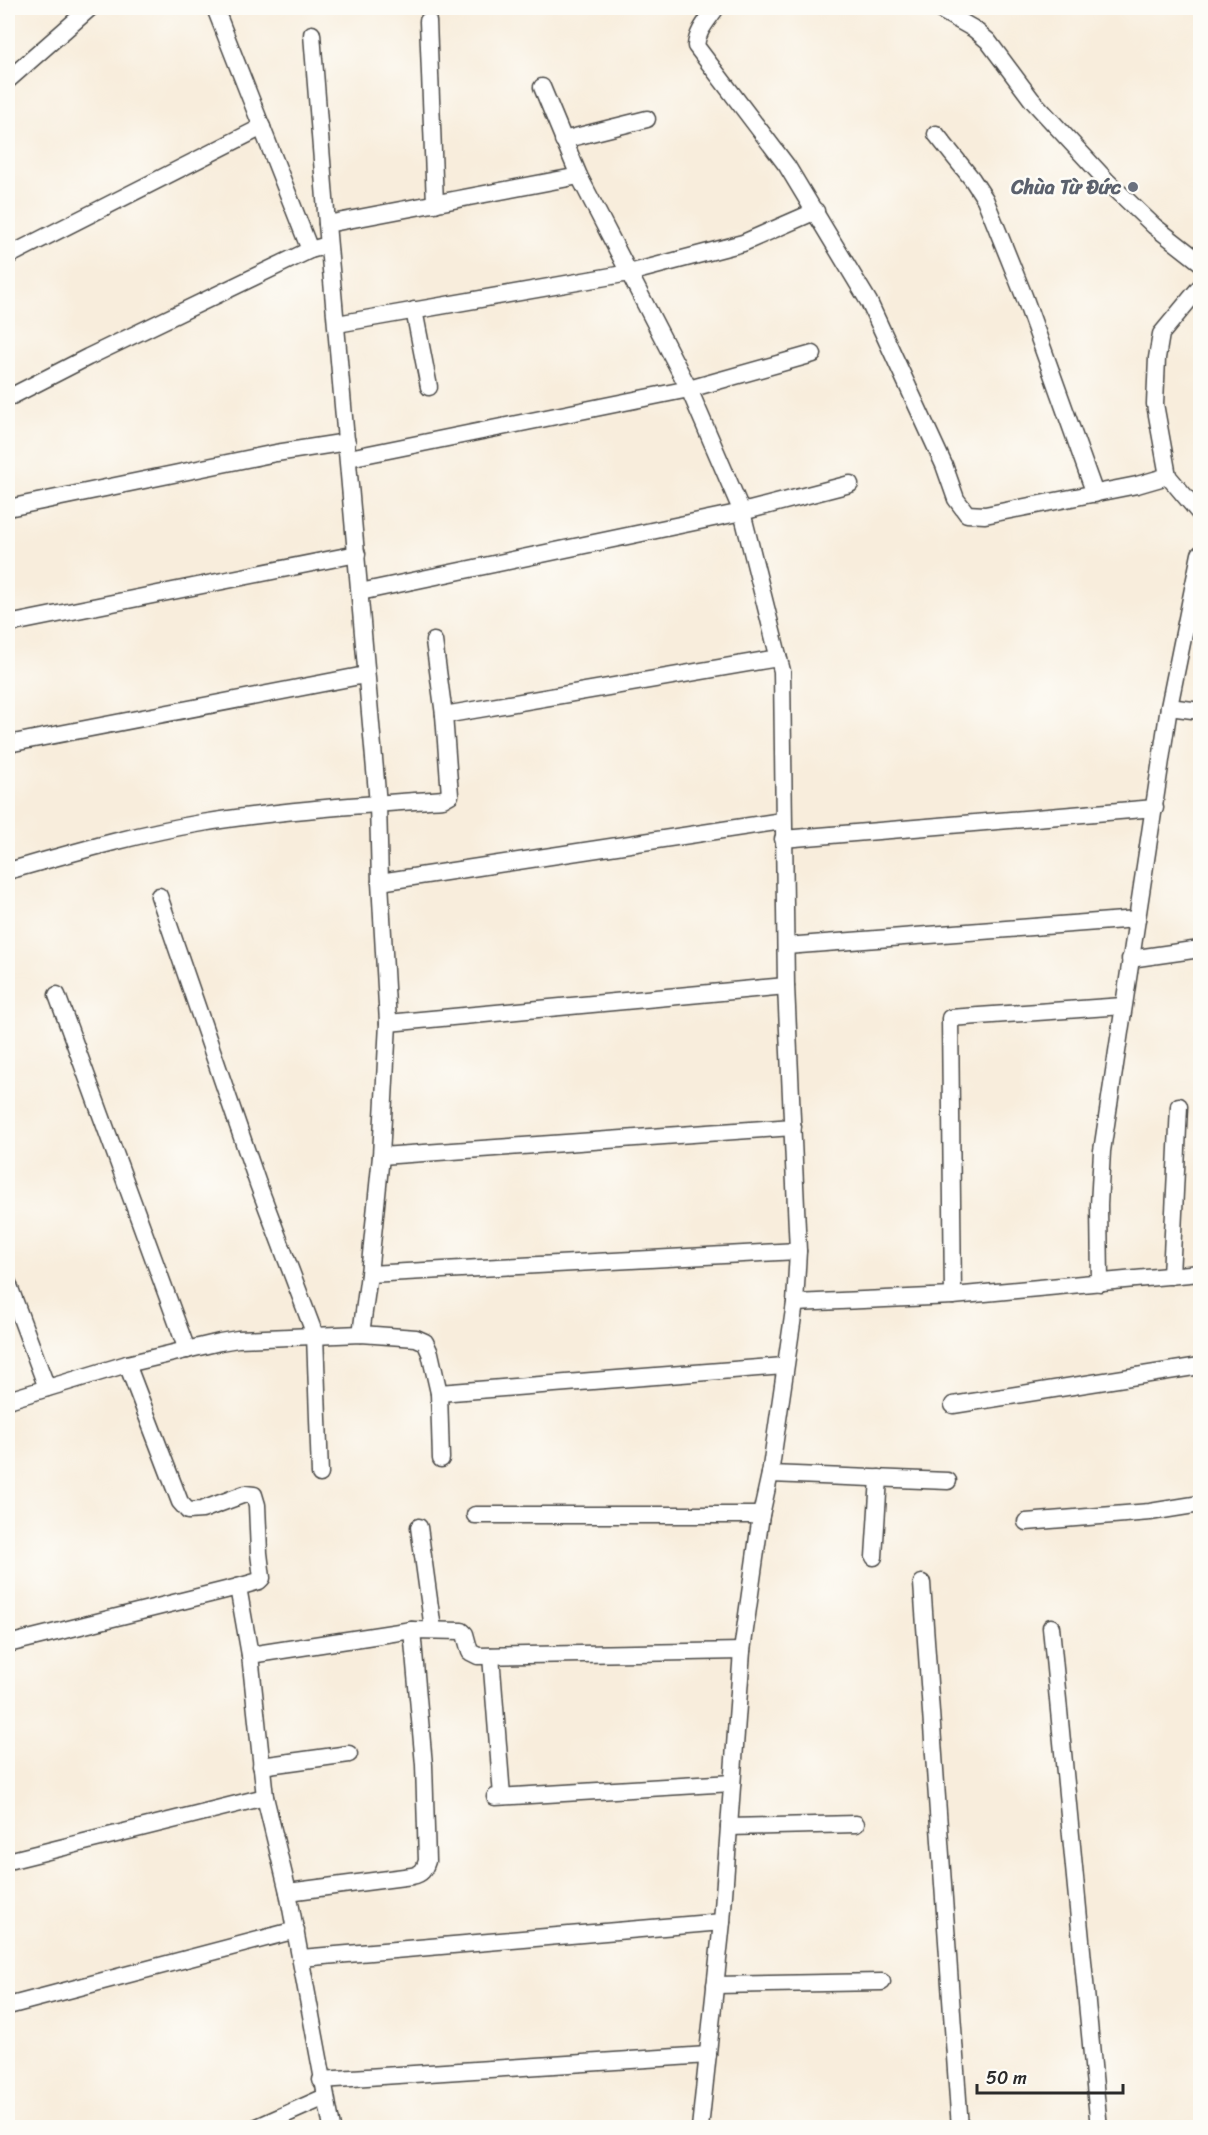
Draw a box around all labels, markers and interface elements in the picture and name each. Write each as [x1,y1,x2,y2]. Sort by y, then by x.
place label: Chùa Từ Đức [1010,170,1122,205]
marker: Chùa Từ Đức [1126,180,1140,194]
scale bar [977,2057,1122,2095]
text: 50 m [986,2062,1027,2094]

